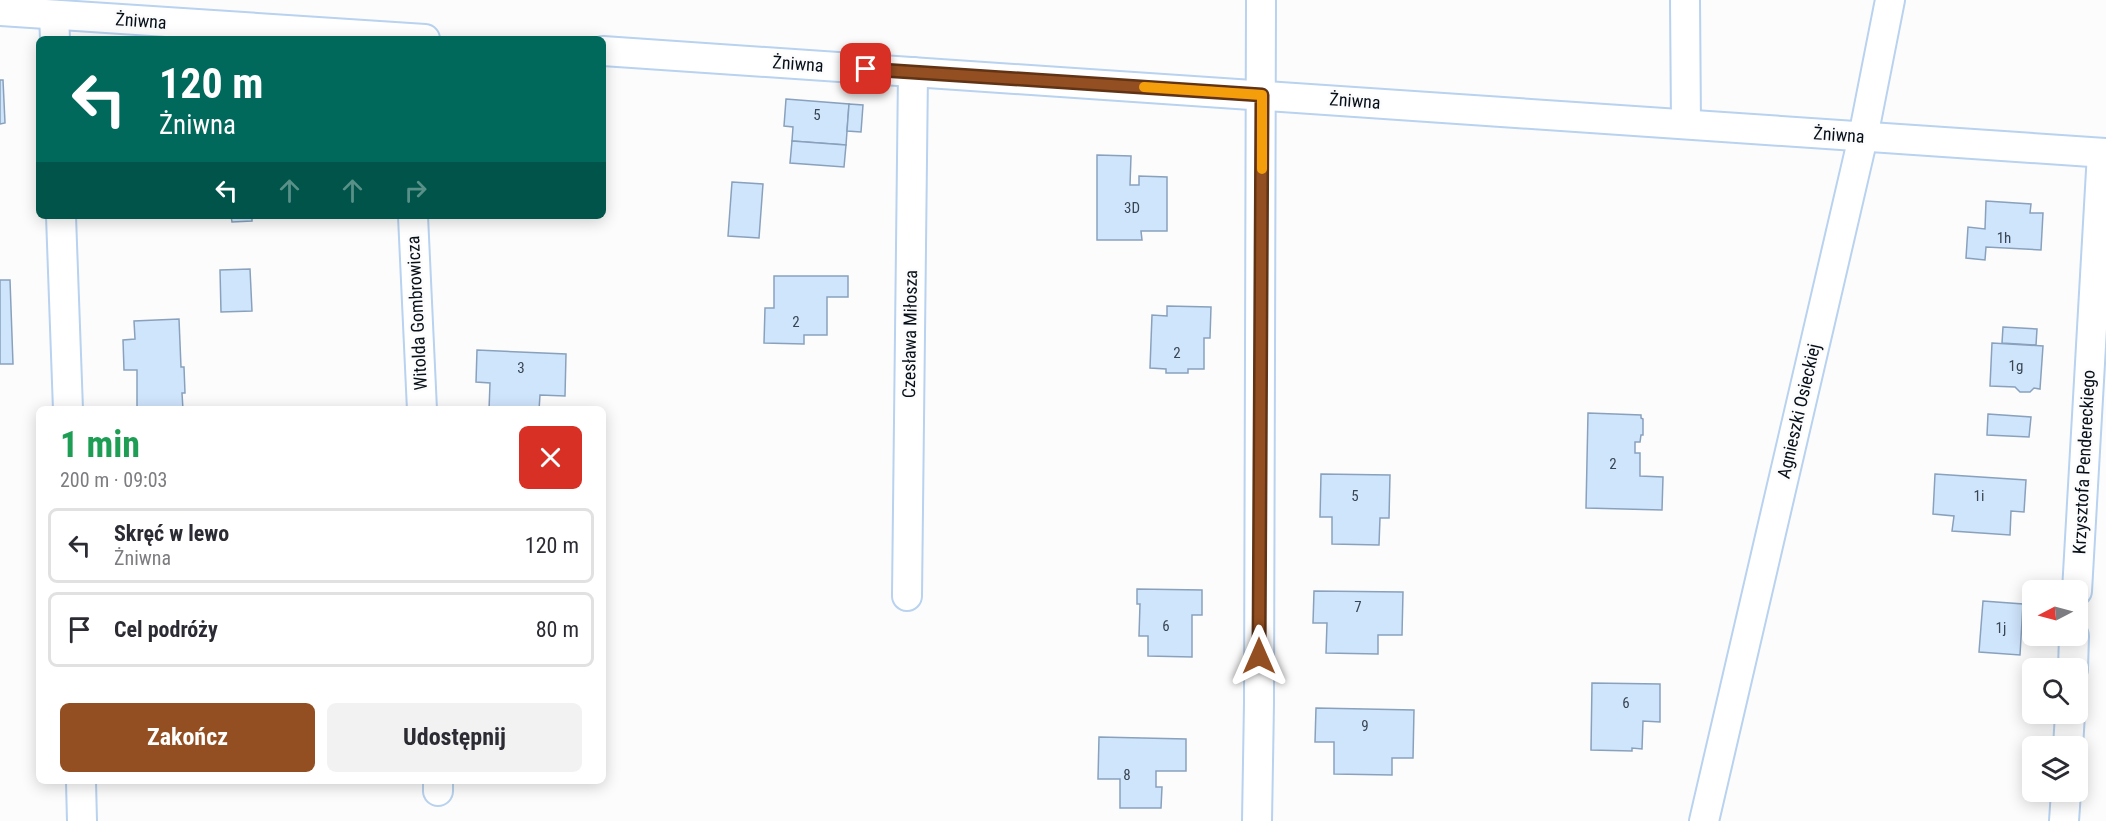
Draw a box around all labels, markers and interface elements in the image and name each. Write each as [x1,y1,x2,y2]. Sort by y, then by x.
street label: Żniwna [115,8,167,33]
pin [840,43,891,94]
street label: Żniwna [772,51,824,76]
icon: arrive [849,52,882,85]
text: 120 m [159,59,264,108]
icon: left [60,60,138,138]
street label: Żniwna [1329,88,1381,113]
house number: 5 [813,106,821,124]
text: Żniwna [159,109,236,141]
street label: Żniwna [1813,122,1865,147]
icon: left [210,174,243,207]
icon: ahead [273,174,306,207]
icon: ahead [336,174,369,207]
icon: right [399,174,432,207]
house number: 3D [1124,199,1140,217]
house number: 1h [1997,229,2011,247]
street label: Witolda Gombrowicza [402,235,431,391]
street label: Czesława Miłosza [898,270,921,398]
house number: 2 [792,313,800,331]
street label: Agnieszki Osieckiej [1773,341,1824,480]
house number: 2 [1173,344,1181,362]
house number: 1g [2009,357,2023,375]
house number: 3 [517,359,525,377]
street label: Krzysztofa Pendereckiego [2068,369,2099,555]
text: 1 min [60,424,140,466]
button: close [519,426,582,489]
house number: 2 [1609,455,1617,473]
text: 200 m · 09:03 [60,468,167,492]
house number: 5 [1351,487,1359,505]
house number: 1i [1974,487,1984,505]
text: Skręć w lewo [114,521,229,546]
icon: left [63,529,96,562]
text: 120 m [525,533,579,558]
text: Żniwna [114,546,171,570]
north arrow [2022,580,2088,646]
map controls [2022,580,2088,802]
house number: 7 [1354,598,1362,616]
icon: arrive [63,613,96,646]
text: Cel podróży [114,617,218,642]
text: 80 m [536,617,579,642]
house number: 6 [1162,617,1170,635]
house number: 1j [1996,619,2006,637]
position arrow [1227,624,1291,688]
button: search [2022,658,2088,724]
house number: 6 [1622,694,1630,712]
button: Zakończ [60,703,315,772]
button: Udostępnij [327,703,582,772]
house number: 9 [1361,717,1369,735]
button: layers [2022,736,2088,802]
house number: 8 [1123,766,1131,784]

